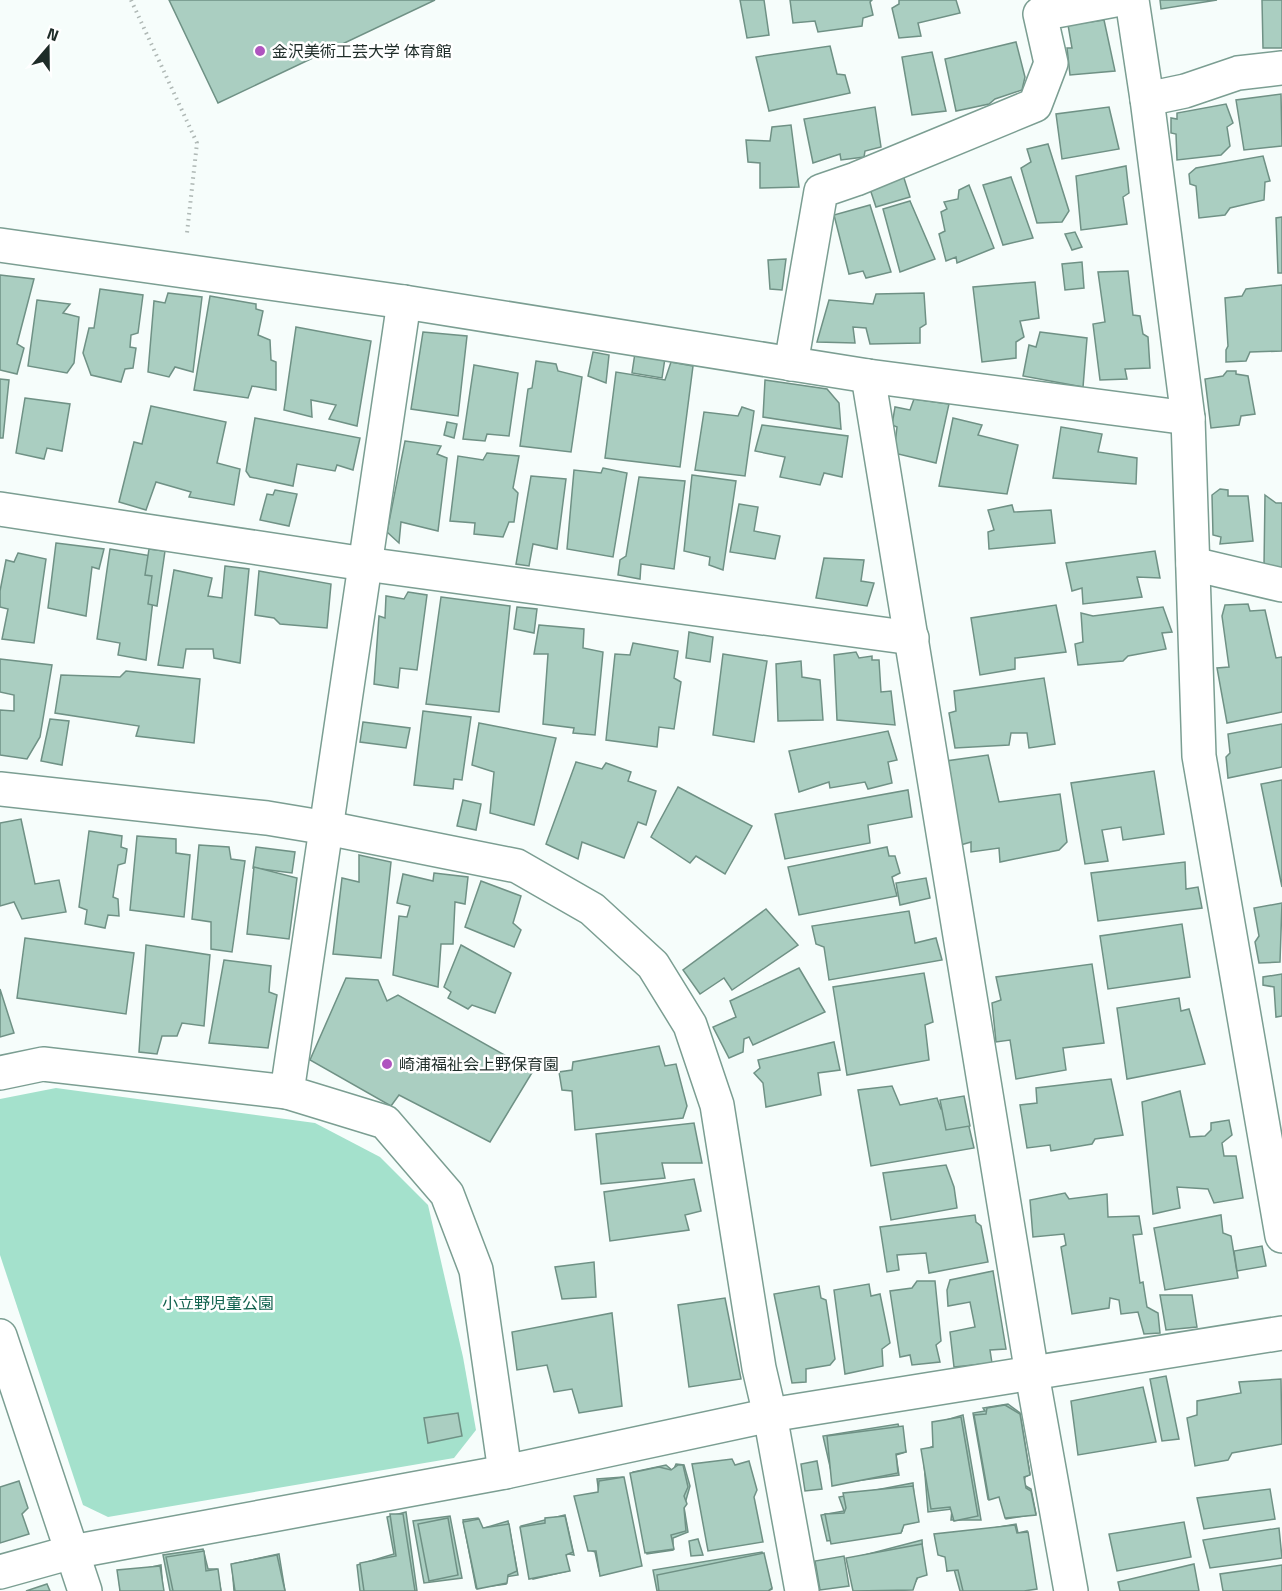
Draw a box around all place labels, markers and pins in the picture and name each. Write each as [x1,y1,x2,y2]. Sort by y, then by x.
place label: 金沢美術工芸大学 体育館 [272,39,452,63]
marker: 金沢美術工芸大学 体育館 [253,44,267,58]
place label: 崎浦福祉会上野保育園 [399,1052,559,1076]
marker: 崎浦福祉会上野保育園 [380,1057,394,1071]

